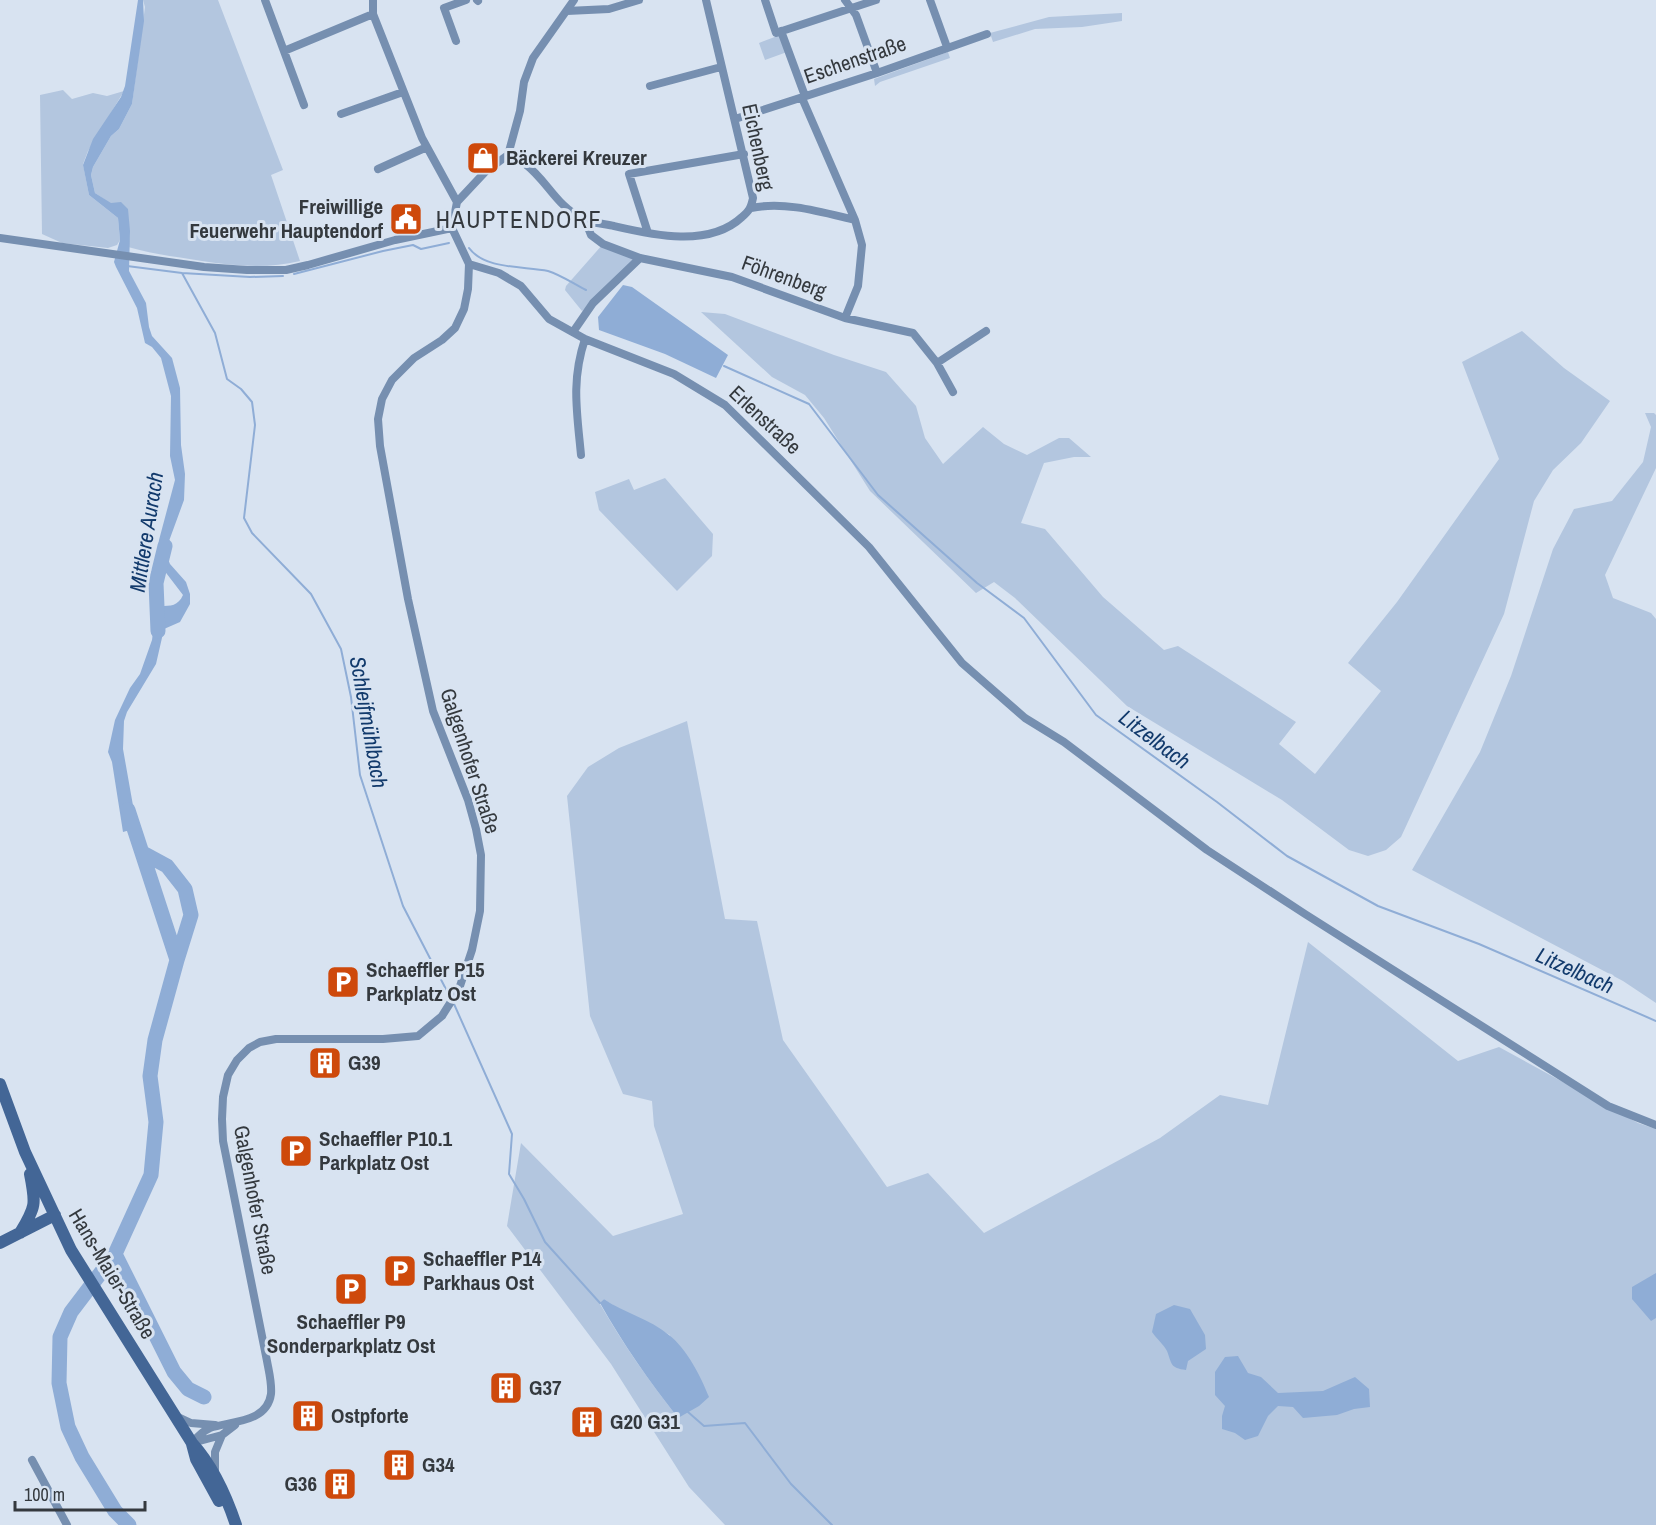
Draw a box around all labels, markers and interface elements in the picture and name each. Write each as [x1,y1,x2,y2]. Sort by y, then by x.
street label: Eschenstraße [800,29,910,91]
street label: Eichenberg [735,101,782,193]
shop icon: Bäckerei Kreuzer [465,140,501,176]
place label: Bäckerei Kreuzer [506,143,647,172]
place label: Freiwillige Feuerwehr Hauptendorf [190,192,383,245]
public building icon: Freiwillige Feuerwehr Hauptendorf [388,201,424,237]
district label: HAUPTENDORF [436,203,602,235]
street label: Föhrenberg [738,248,831,305]
street label: Erlenstraße [723,379,808,461]
water label: Mittlere Aurach [122,470,170,594]
water label: Schleifmühlbach [343,654,395,790]
street label: Galgenhofer Straße [433,684,508,837]
water label: Litzelbach [1113,702,1197,776]
water label: Litzelbach [1531,940,1619,1000]
place label: Schaeffler P15 Parkplatz Ost [366,955,485,1008]
parking icon: Schaeffler P15 Parkplatz Ost [325,964,361,1000]
building icon: G39 [307,1045,343,1081]
place label: G39 [348,1048,381,1077]
street label: Galgenhofer Straße [227,1123,284,1277]
place label: Schaeffler P10.1 Parkplatz Ost [319,1124,452,1177]
parking icon: Schaeffler P10.1 Parkplatz Ost [278,1133,314,1169]
street label: Hans-Maier-Straße [62,1203,163,1344]
place label: Schaeffler P14 Parkhaus Ost [423,1244,542,1297]
parking icon: Schaeffler P14 Parkhaus Ost [382,1253,418,1289]
parking icon: Schaeffler P9 Sonderparkplatz Ost [333,1271,369,1307]
place label: Schaeffler P9 Sonderparkplatz Ost [267,1307,435,1360]
building icon: G37 [488,1370,524,1406]
place label: G37 [529,1373,562,1402]
building icon: Ostpforte [290,1398,326,1434]
place label: Ostpforte [331,1401,409,1430]
building icon: G20 G31 [569,1404,605,1440]
place label: G20 G31 [610,1407,680,1436]
building icon: G34 [381,1447,417,1483]
place label: G34 [422,1450,455,1479]
building icon: G36 [322,1466,358,1502]
place label: G36 [284,1469,317,1498]
scale bar [15,1474,146,1512]
text: 100 m [24,1482,65,1507]

